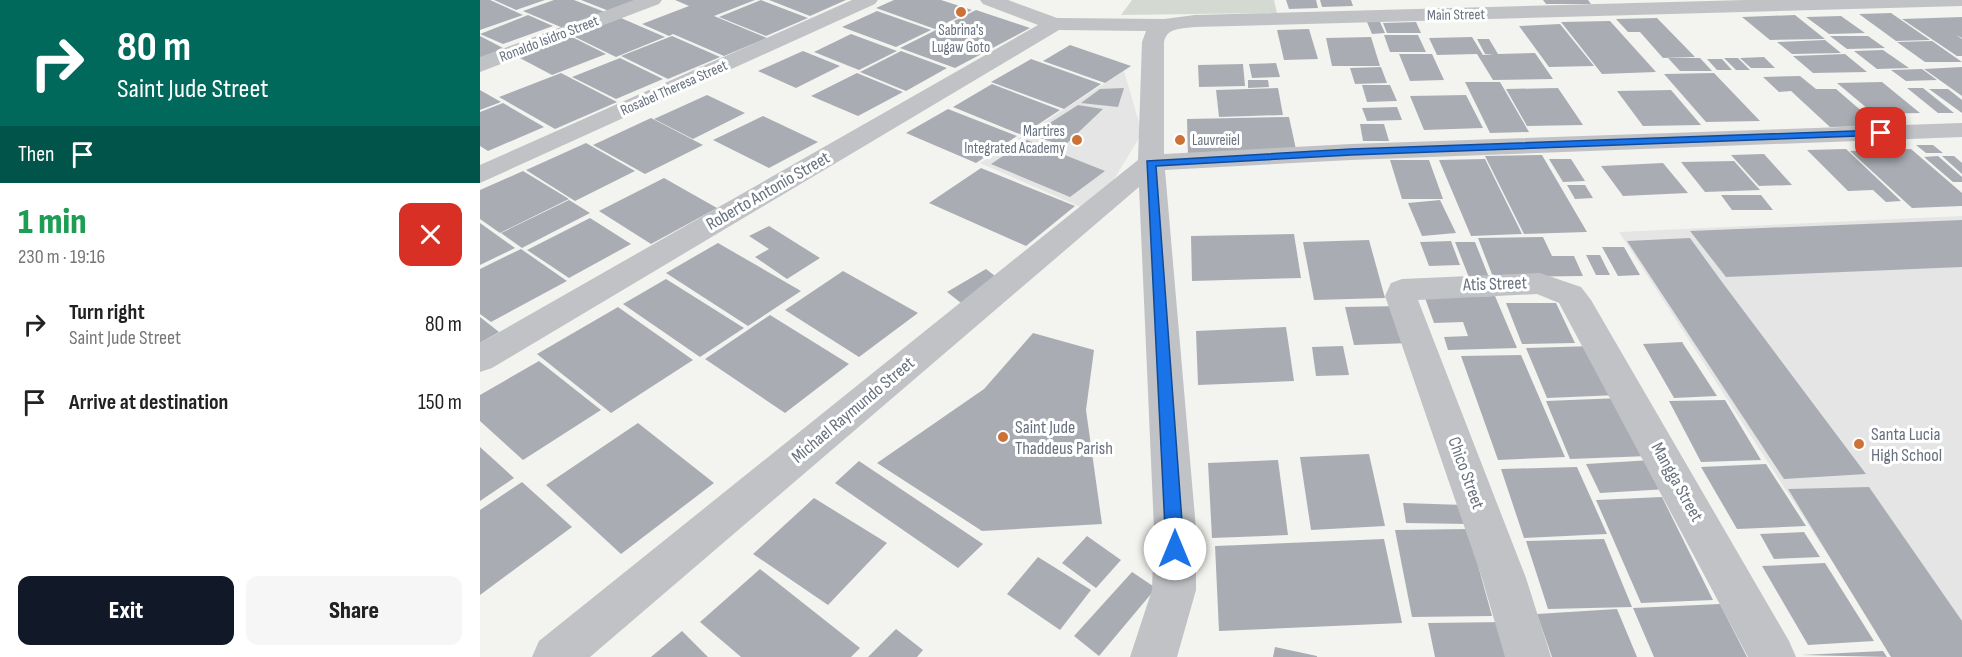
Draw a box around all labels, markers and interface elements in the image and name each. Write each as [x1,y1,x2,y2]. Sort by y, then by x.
marker: Sabrina's Lugaw Goto [954,5,968,19]
street label: Main Street [1427,5,1486,25]
street label: Ronaldo Isidro Street [497,11,602,67]
place label: Sabrina's Lugaw Goto [932,21,990,57]
text: 80 m [117,22,191,73]
icon: right [18,24,96,102]
street label: Rosabel Theresa Street [618,56,731,120]
text: Saint Jude Street [117,73,268,105]
pin [1855,107,1906,158]
icon: arrive [1864,116,1897,149]
place label: Martires Integrated Academy [964,122,1065,158]
place label: Lauvreiiel [1192,131,1240,150]
marker: Martires Integrated Academy [1070,133,1084,147]
marker: Lauvreiiel [1173,133,1187,147]
icon: arrive [66,138,99,171]
text: Then [18,141,54,168]
street label: Roberto Antonio Street [702,147,834,235]
text: 1 min [18,201,86,244]
button: close [399,203,462,266]
text: 230 m · 19:16 [18,245,105,269]
street label: Atis Street [1462,272,1528,296]
text: Turn right [69,299,145,326]
icon: right [18,308,51,341]
text: 80 m [425,311,462,338]
text: Saint Jude Street [69,326,181,350]
street label: Michael Raymundo Street [787,352,919,467]
icon: arrive [18,386,51,419]
text: Arrive at destination [69,389,228,416]
text: 150 m [418,389,462,416]
place label: Saint Jude Thaddeus Parish [1015,417,1113,459]
place label: Santa Lucia High School [1871,424,1942,466]
marker: Saint Jude Thaddeus Parish [996,430,1010,444]
street label: Chico Street [1443,434,1489,512]
marker: Santa Lucia High School [1852,437,1866,451]
street label: Mangga Street [1647,439,1708,526]
position arrow [1143,517,1207,581]
button: Exit [18,576,234,645]
button: Share [246,576,462,645]

